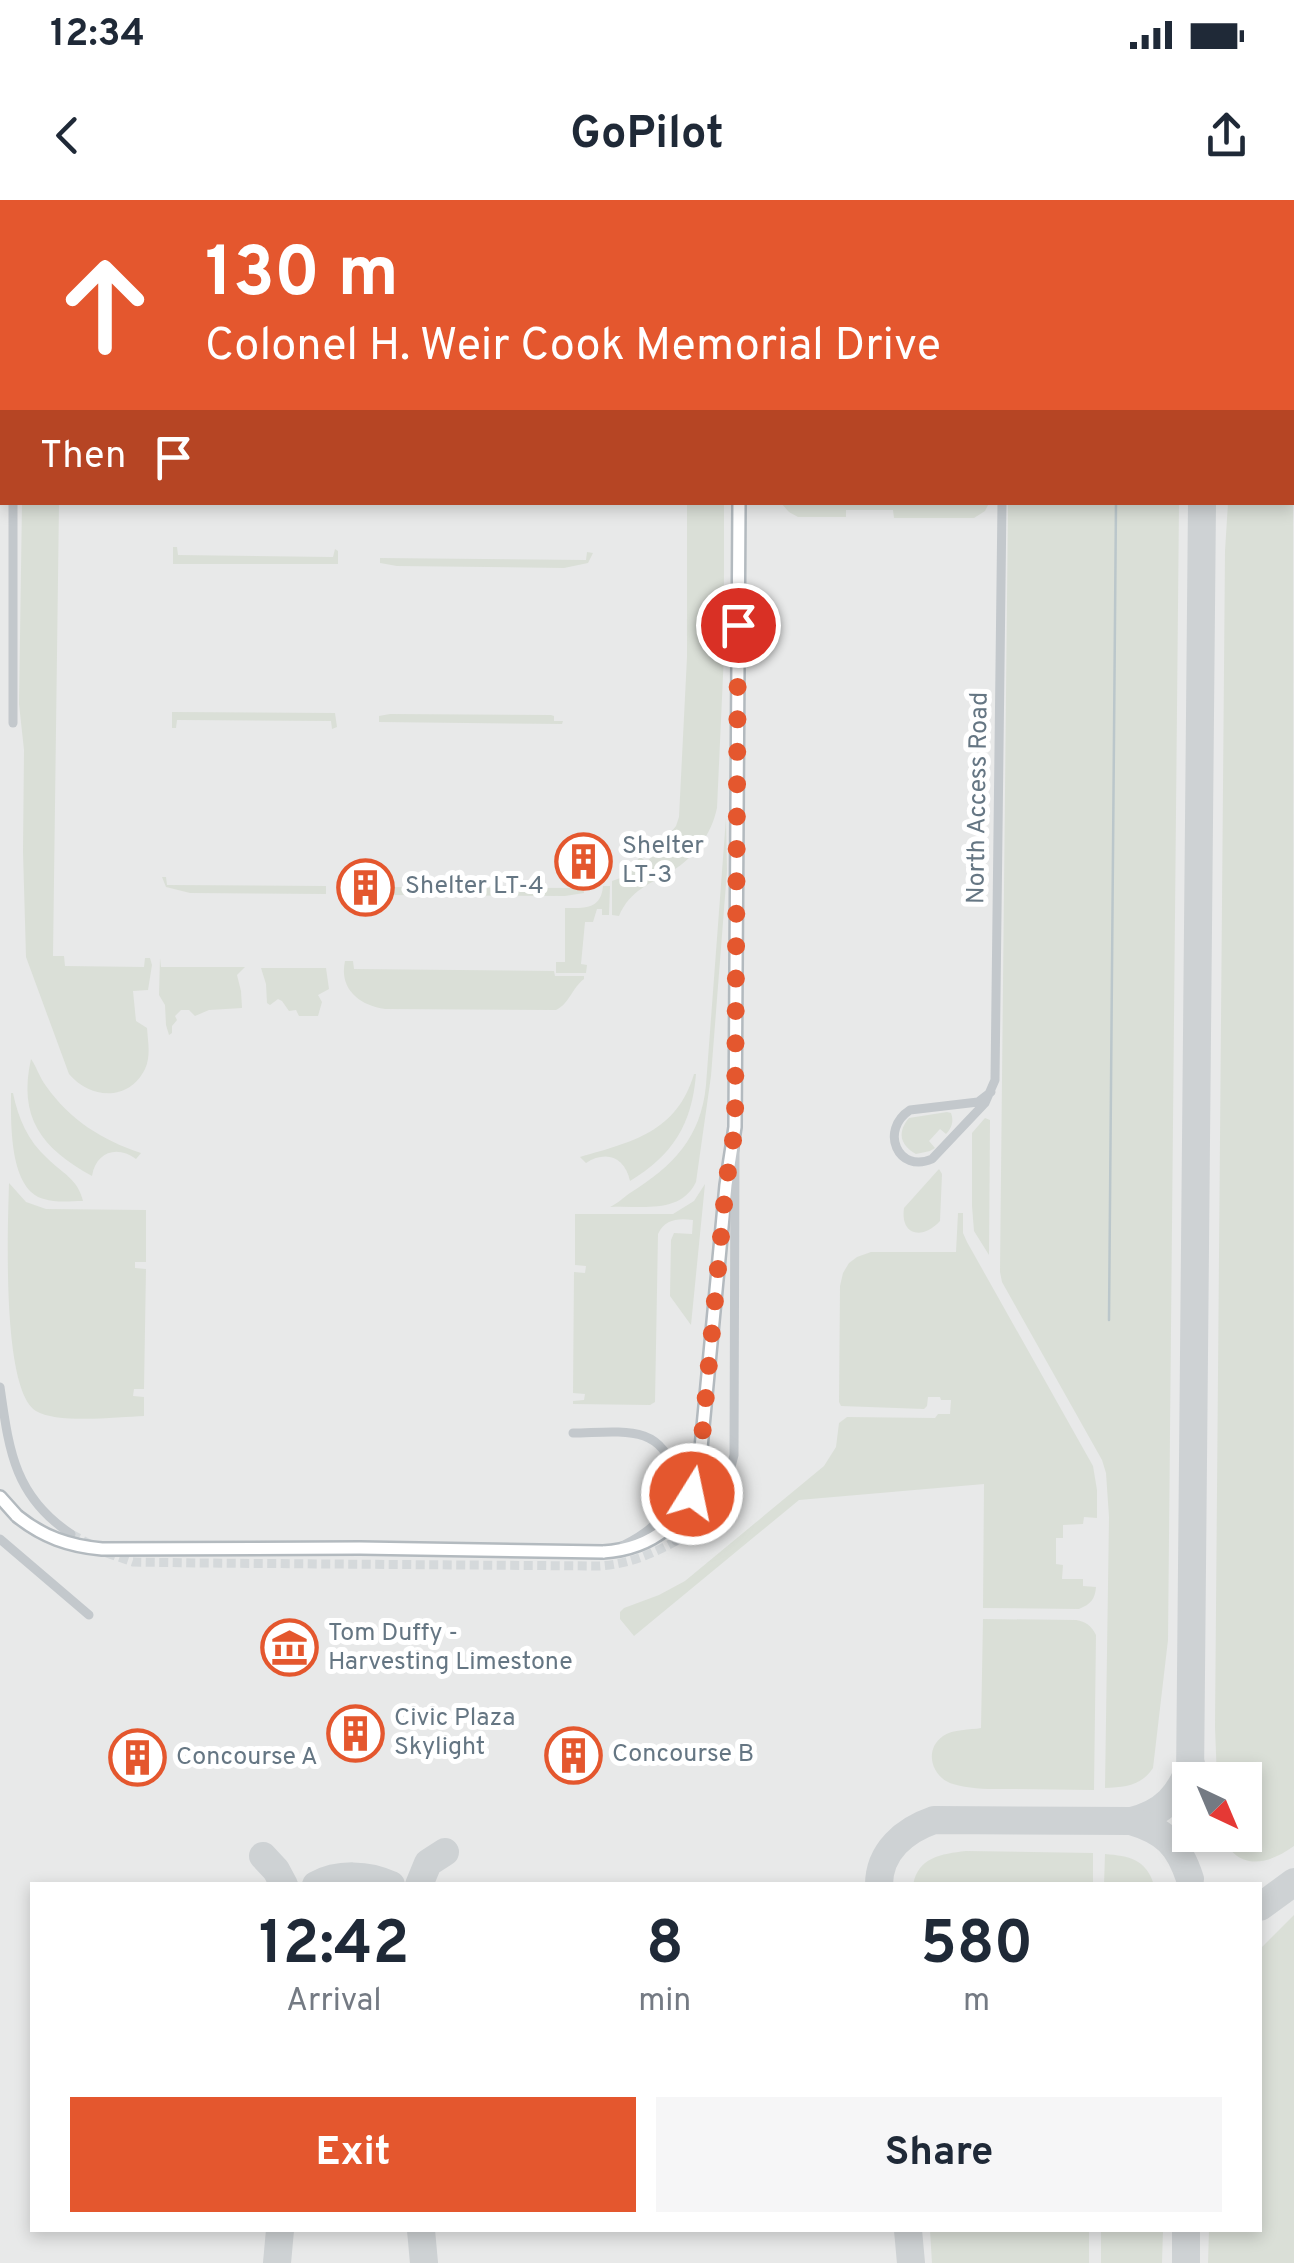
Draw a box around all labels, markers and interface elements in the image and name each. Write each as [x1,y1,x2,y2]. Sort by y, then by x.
text: 12:34 [50,11,145,60]
text: GoPilot [570,107,724,164]
icon: back [40,108,95,163]
icon: share [1199,108,1254,163]
text: 130 m [205,232,399,321]
icon: ahead [40,240,170,370]
text: Colonel H. Weir Cook Memorial Drive [205,319,941,376]
icon: arrive [146,430,201,485]
text: Then [40,433,126,482]
pin [696,583,781,668]
icon: arrive [711,598,766,653]
street label: North Access Road [961,692,997,904]
building icon: Shelter LT-3 [553,831,613,891]
place label: Shelter LT-3 [622,831,704,892]
building icon: Shelter LT-4 [336,857,396,917]
place label: Shelter LT-4 [405,871,544,903]
position arrow [640,1442,744,1546]
museum icon: Tom Duffy - Harvesting Limestone [259,1618,319,1678]
place label: Tom Duffy - Harvesting Limestone [328,1618,573,1679]
building icon: Civic Plaza Skylight [325,1703,385,1763]
place label: Civic Plaza Skylight [394,1703,515,1764]
building icon: Concourse B [543,1725,603,1785]
building icon: Concourse A [107,1728,167,1788]
place label: Concourse B [612,1739,754,1771]
place label: Concourse A [176,1742,318,1774]
north arrow [1172,1762,1262,1852]
map controls [1172,1762,1262,1852]
text: 12:42 [259,1909,409,1985]
text: 8 [646,1909,684,1985]
text: 580 [920,1909,1033,1985]
text: Arrival [286,1982,382,2022]
text: min [638,1982,691,2022]
text: m [963,1982,990,2022]
button: Exit [70,2097,636,2212]
button: Share [656,2097,1222,2212]

